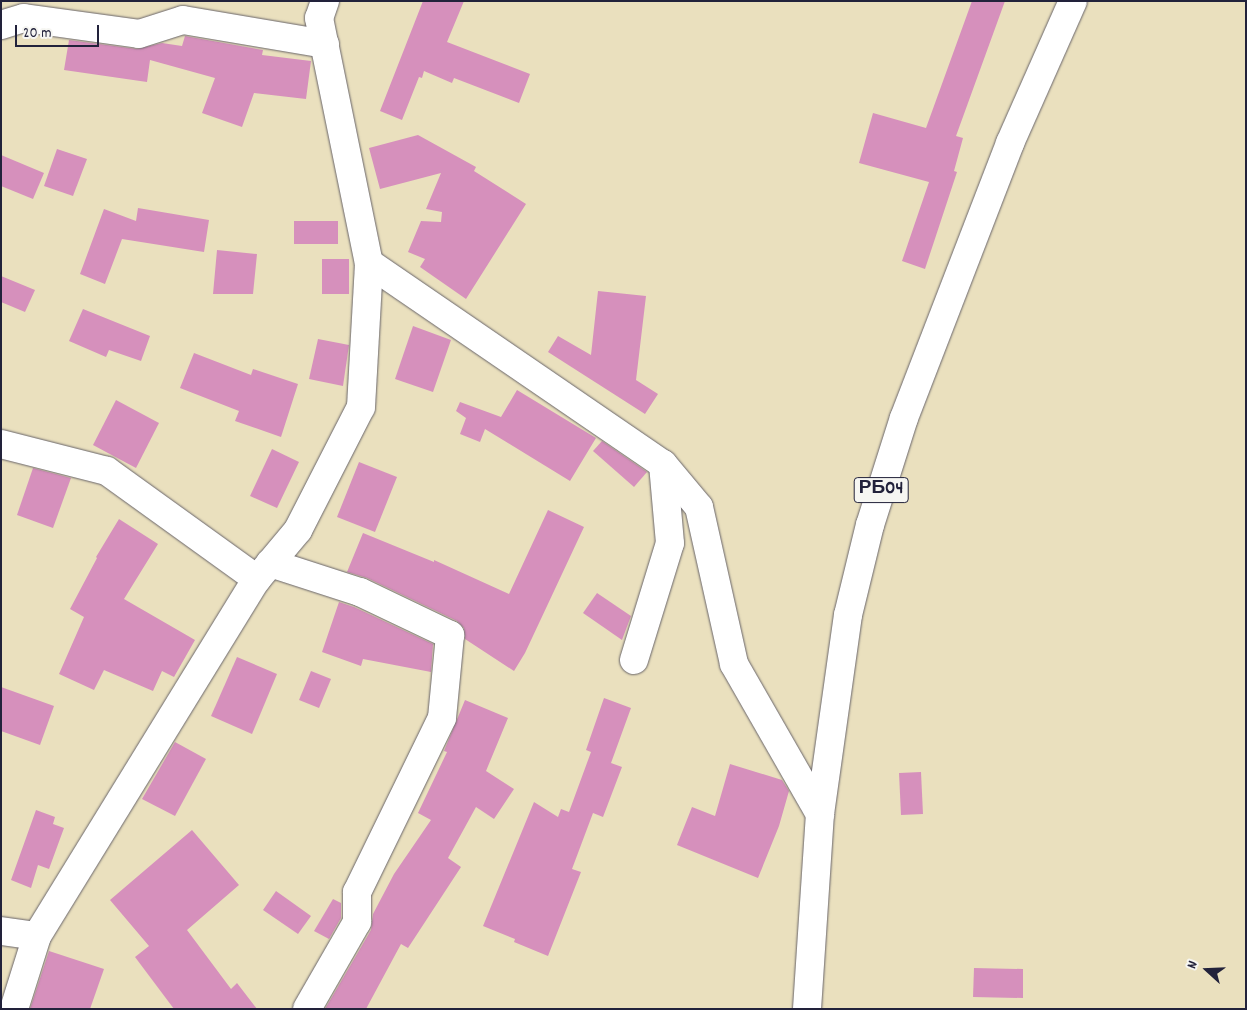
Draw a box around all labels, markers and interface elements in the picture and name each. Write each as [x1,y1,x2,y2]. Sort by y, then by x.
scale bar [18,15,101,47]
text: 20 m [23,23,51,45]
road number: РБ04 [854,474,908,506]
north arrow [1182,945,1232,995]
text: N [1182,958,1203,972]

